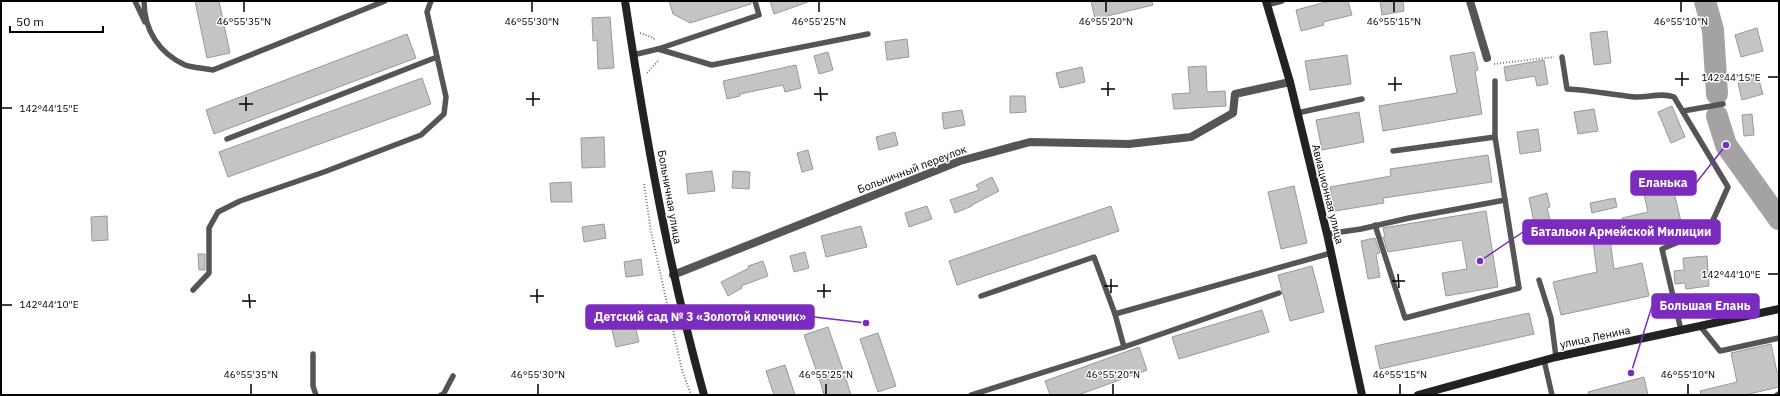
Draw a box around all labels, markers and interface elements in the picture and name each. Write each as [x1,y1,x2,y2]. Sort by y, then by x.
scale bar [10,8,103,34]
text: 50 m [16,14,44,29]
text: 46°55'35"N [217,15,271,28]
text: 46°55'30"N [505,15,559,28]
text: 46°55'25"N [792,15,846,28]
text: 46°55'20"N [1079,15,1133,28]
text: 46°55'15"N [1367,15,1421,28]
text: 46°55'10"N [1654,15,1708,28]
text: 142°44'15"E [1701,71,1761,84]
text: 142°44'15"E [19,102,79,115]
street label: Больничный переулок [855,142,969,196]
street label: Авиационная улица [1309,143,1347,246]
street label: Больничная улица [655,149,685,245]
callout: Еланька [1631,171,1696,195]
text: Еланька [1638,175,1688,190]
callout: Батальон Армейской Милиции [1523,220,1720,244]
text: Батальон Армейской Милиции [1531,224,1711,239]
text: 142°44'10"E [1701,268,1761,281]
callout: Большая Елань [1652,294,1759,318]
text: 142°44'10"E [19,298,79,311]
text: Большая Елань [1660,298,1751,313]
callout: Детский сад № 3 «Золотой ключик» [586,305,814,329]
text: Детский сад № 3 «Золотой ключик» [594,309,806,324]
street label: улица Ленина [1558,323,1632,351]
text: 46°55'35"N [224,368,278,381]
text: 46°55'30"N [511,368,565,381]
text: 46°55'25"N [799,368,853,381]
text: 46°55'20"N [1086,368,1140,381]
text: 46°55'15"N [1373,368,1427,381]
text: 46°55'10"N [1661,368,1715,381]

